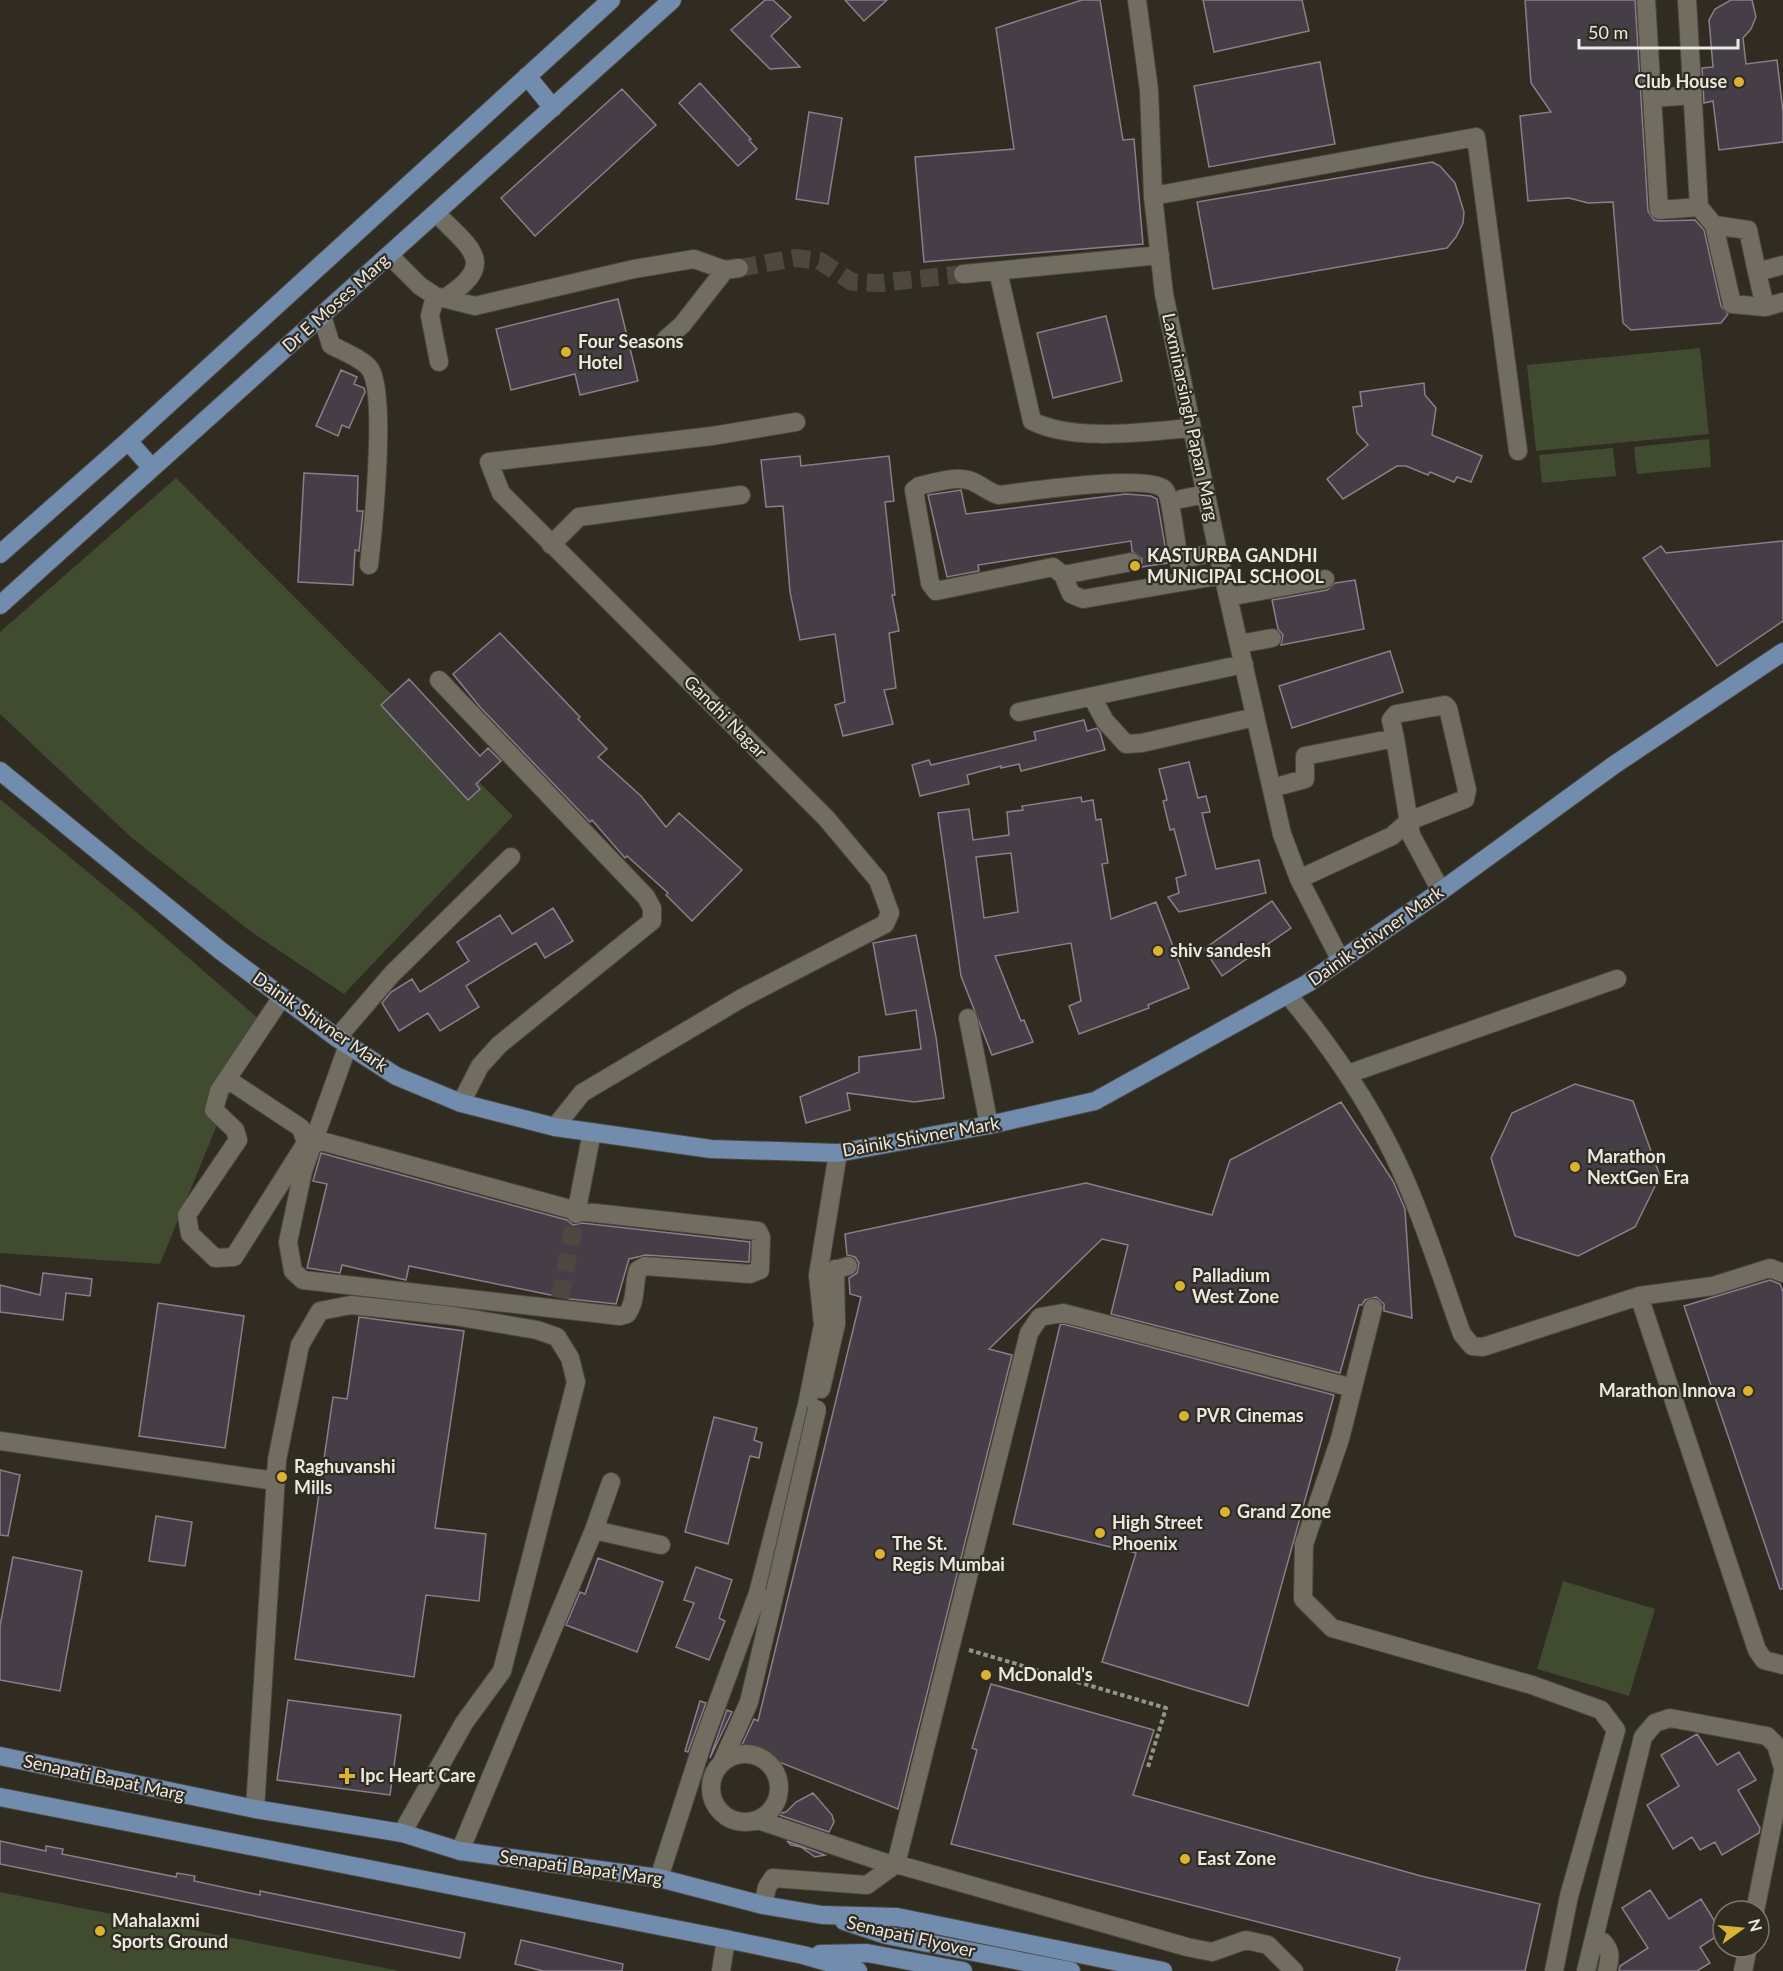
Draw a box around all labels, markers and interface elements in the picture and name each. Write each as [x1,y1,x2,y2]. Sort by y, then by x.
scale bar [1579,12,1738,50]
text: 50 m [1588,21,1628,43]
place label: Club House [1634,70,1727,92]
marker: Club House [1732,75,1746,89]
street label: Dr E Moses Marg [277,248,393,356]
street label: Laxminarsingh Papan Marg [1158,311,1224,523]
place label: Four Seasons Hotel [578,330,684,373]
marker: Four Seasons Hotel [559,345,573,359]
place label: KASTURBA GANDHI MUNICIPAL SCHOOL [1147,544,1324,587]
marker: KASTURBA GANDHI MUNICIPAL SCHOOL [1128,559,1142,573]
street label: Gandhi Nagar [680,670,772,763]
street label: Dainik Shivner Mark [1304,880,1448,990]
place label: shiv sandesh [1170,939,1271,961]
marker: shiv sandesh [1151,944,1165,958]
street label: Dainik Shivner Mark [249,966,393,1076]
street label: Dainik Shivner Mark [840,1111,1002,1161]
place label: Marathon NextGen Era [1587,1145,1689,1188]
marker: Marathon NextGen Era [1568,1160,1582,1174]
place label: Palladium West Zone [1192,1264,1279,1307]
marker: Palladium West Zone [1173,1279,1187,1293]
place label: Marathon Innova [1599,1379,1736,1401]
marker: Marathon Innova [1741,1384,1755,1398]
place label: PVR Cinemas [1196,1404,1304,1426]
marker: PVR Cinemas [1177,1409,1191,1423]
place label: Raghuvanshi Mills [294,1455,396,1498]
marker: Raghuvanshi Mills [275,1470,289,1484]
place label: Grand Zone [1237,1500,1331,1522]
marker: Grand Zone [1218,1505,1232,1519]
place label: High Street Phoenix [1112,1511,1203,1554]
marker: High Street Phoenix [1093,1526,1107,1540]
place label: The St. Regis Mumbai [892,1532,1005,1575]
marker: The St. Regis Mumbai [873,1547,887,1561]
place label: McDonald's [998,1663,1093,1685]
marker: McDonald's [979,1668,993,1682]
street label: Senapati Bapat Marg [22,1749,187,1805]
place label: Ipc Heart Care [360,1764,476,1786]
marker: Ipc Heart Care [338,1767,356,1785]
street label: Senapati Bapat Marg [498,1845,664,1889]
place label: East Zone [1197,1847,1276,1869]
marker: East Zone [1178,1852,1192,1866]
north arrow [1711,1899,1771,1959]
place label: Mahalaxmi Sports Ground [112,1909,228,1952]
street label: Senapati Flyover [845,1911,978,1962]
text: N [1745,1917,1767,1933]
marker: Mahalaxmi Sports Ground [93,1924,107,1938]

